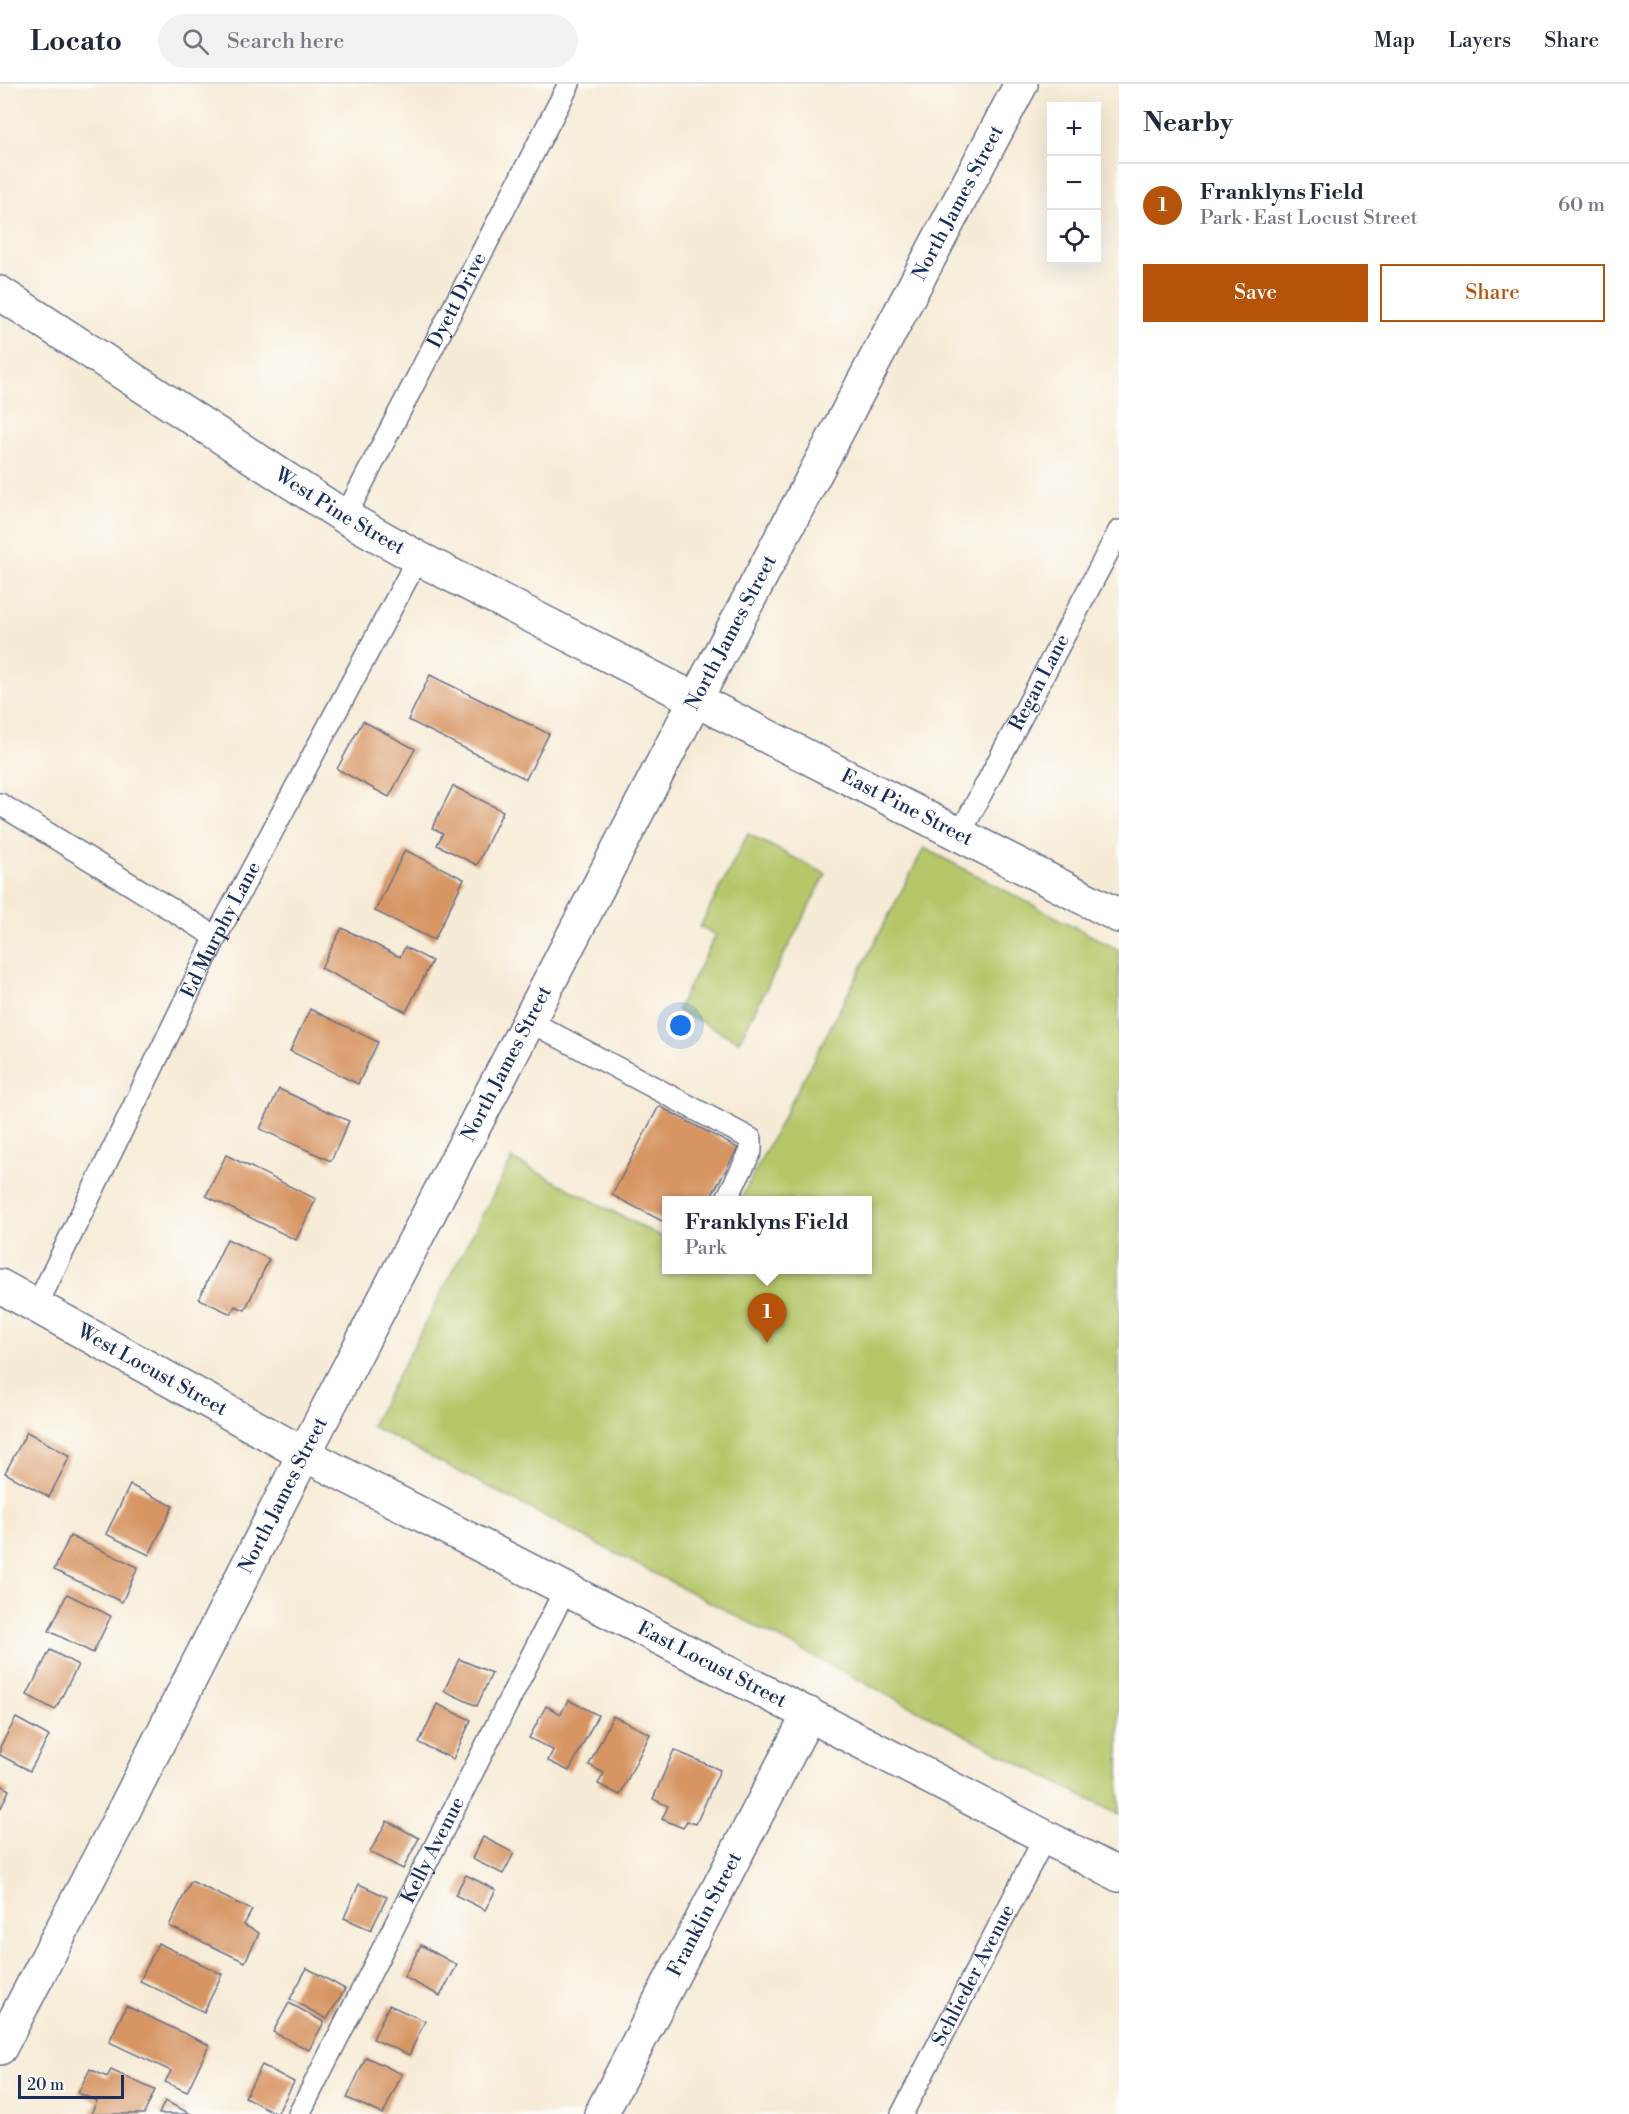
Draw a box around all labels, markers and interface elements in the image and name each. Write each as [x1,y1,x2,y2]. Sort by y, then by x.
search box [158,14,578,68]
text: Locato [30,24,122,59]
icon: search [179,25,212,58]
text: Search here [227,28,344,55]
text: Map [1374,28,1415,54]
text: Layers [1448,28,1511,54]
text: Share [1544,28,1599,54]
map controls [1047,102,1101,264]
button: + [1047,102,1101,156]
text: Nearby [1143,107,1233,139]
street label: North James Street [907,121,1009,285]
button: − [1047,156,1101,210]
text: Franklyns Field [1200,179,1364,206]
text: 1 [1158,193,1167,218]
text: 60 m [1558,193,1605,218]
text: Park · East Locust Street [1200,206,1418,231]
button: locate [1047,210,1101,264]
street label: Dyett Drive [422,248,492,352]
button: Save [1143,264,1368,322]
button: Share [1380,264,1605,322]
street label: West Pine Street [269,462,409,561]
street label: North James Street [680,551,782,715]
street label: Regan Lane [1004,630,1075,735]
street label: East Pine Street [837,764,977,852]
street label: Ed Murphy Lane [176,857,266,1002]
street label: North James Street [456,982,557,1146]
your location [666,1011,695,1040]
popup [662,1196,872,1274]
text: Franklyns Field [685,1209,849,1236]
text: Park [685,1236,727,1261]
pin: 1 [748,1294,786,1343]
street label: West Locust Street [72,1318,232,1422]
street label: North James Street [233,1413,333,1578]
street label: East Locust Street [633,1616,791,1714]
street label: Kelly Avenue [396,1793,470,1908]
street label: Franklin Street [662,1848,747,1981]
street label: Schlieder Avenue [927,1900,1020,2051]
scale bar [18,2072,124,2100]
text: 20 m [27,2075,64,2095]

